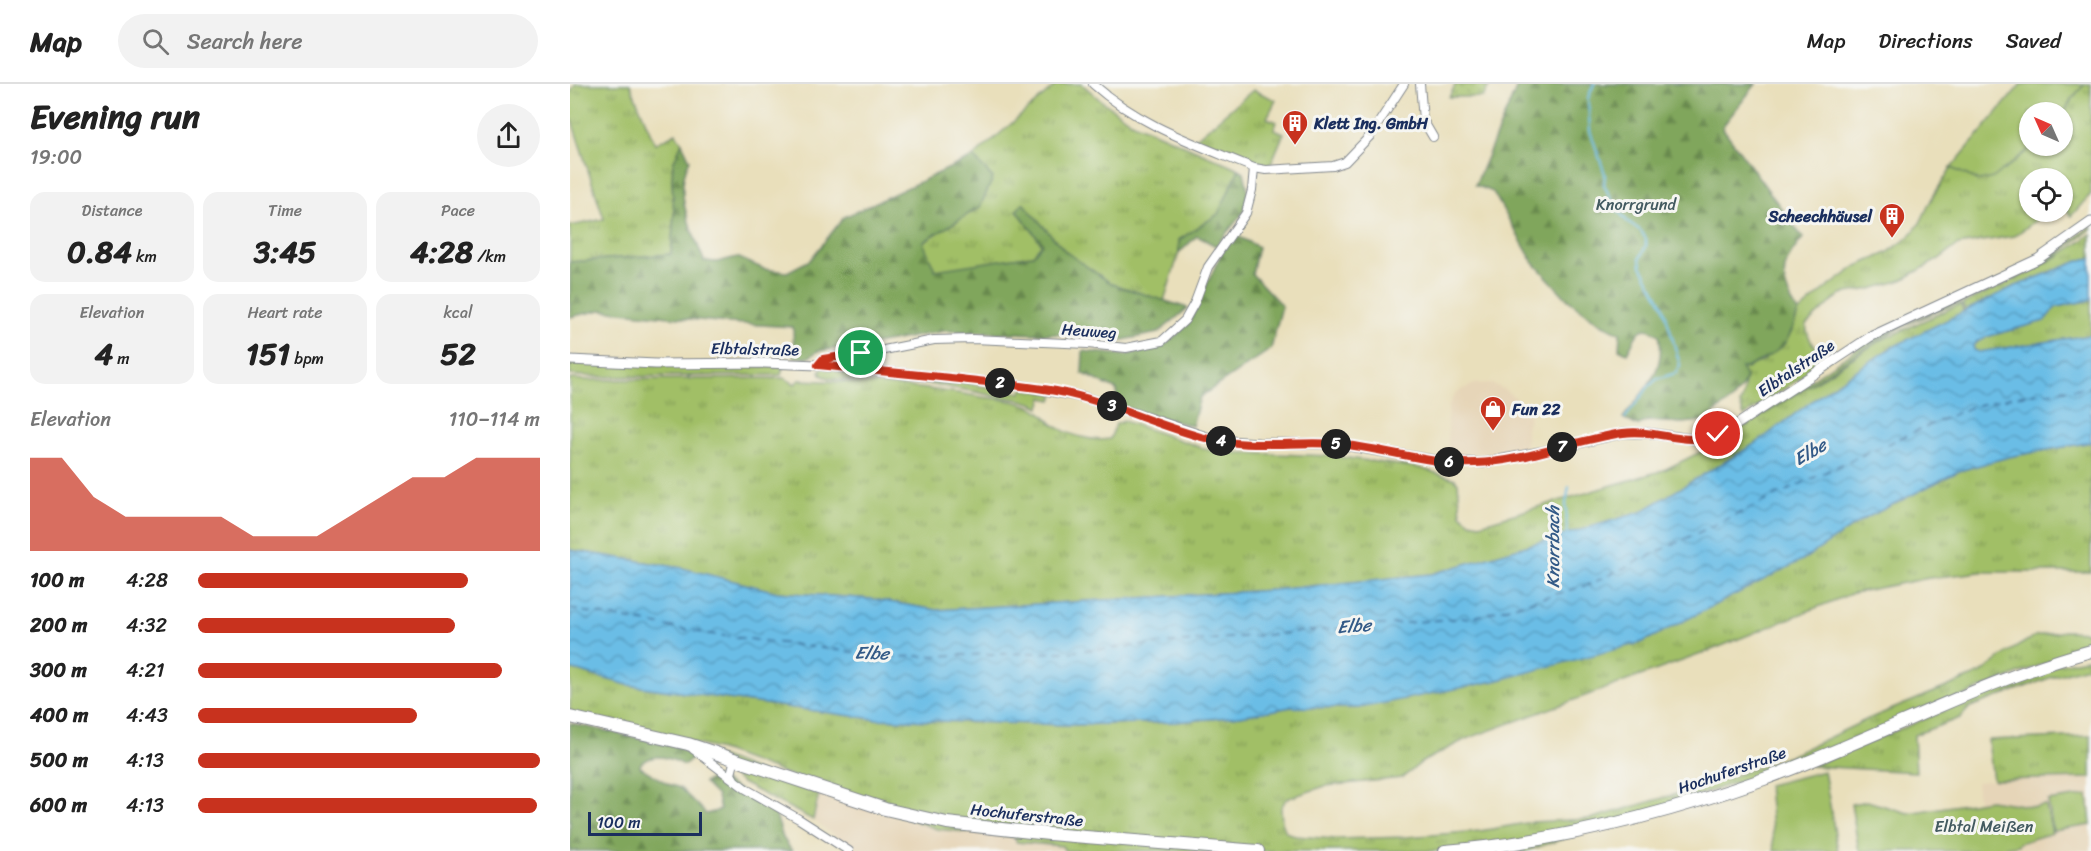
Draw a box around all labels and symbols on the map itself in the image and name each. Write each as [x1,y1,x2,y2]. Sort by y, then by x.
north arrow [2019,102,2073,156]
building icon: Klett Ing. GmbH [1280,108,1310,146]
place label: Klett Ing. GmbH [1313,109,1429,138]
park label: Knorrgrund [1596,190,1678,219]
building icon: Scheechhäusel [1877,201,1907,239]
place label: Scheechhäusel [1767,202,1873,231]
street label: Heuweg [1061,315,1117,347]
pin [835,327,886,378]
street label: Elbtalstraße [1751,331,1841,405]
street label: Elbtalstraße [711,334,800,364]
pin: 2 [985,368,1015,398]
pin: 3 [1097,391,1127,421]
shop icon: Fun 22 [1478,394,1508,432]
place label: Fun 22 [1511,395,1561,424]
pin [1692,408,1743,459]
pin: 4 [1206,426,1236,456]
pin: 5 [1321,429,1351,459]
water label: Elbe [1787,429,1834,474]
pin: 7 [1547,432,1577,462]
pin: 6 [1434,447,1464,477]
water label: Knorrbach [1537,504,1569,588]
water label: Elbe [1336,609,1374,643]
water label: Elbe [854,636,891,670]
street label: Hochuferstraße [1674,738,1790,802]
street label: Hochuferstraße [969,795,1085,835]
scale bar [588,809,702,836]
park label: Elbtal Meißen [1935,812,2034,841]

